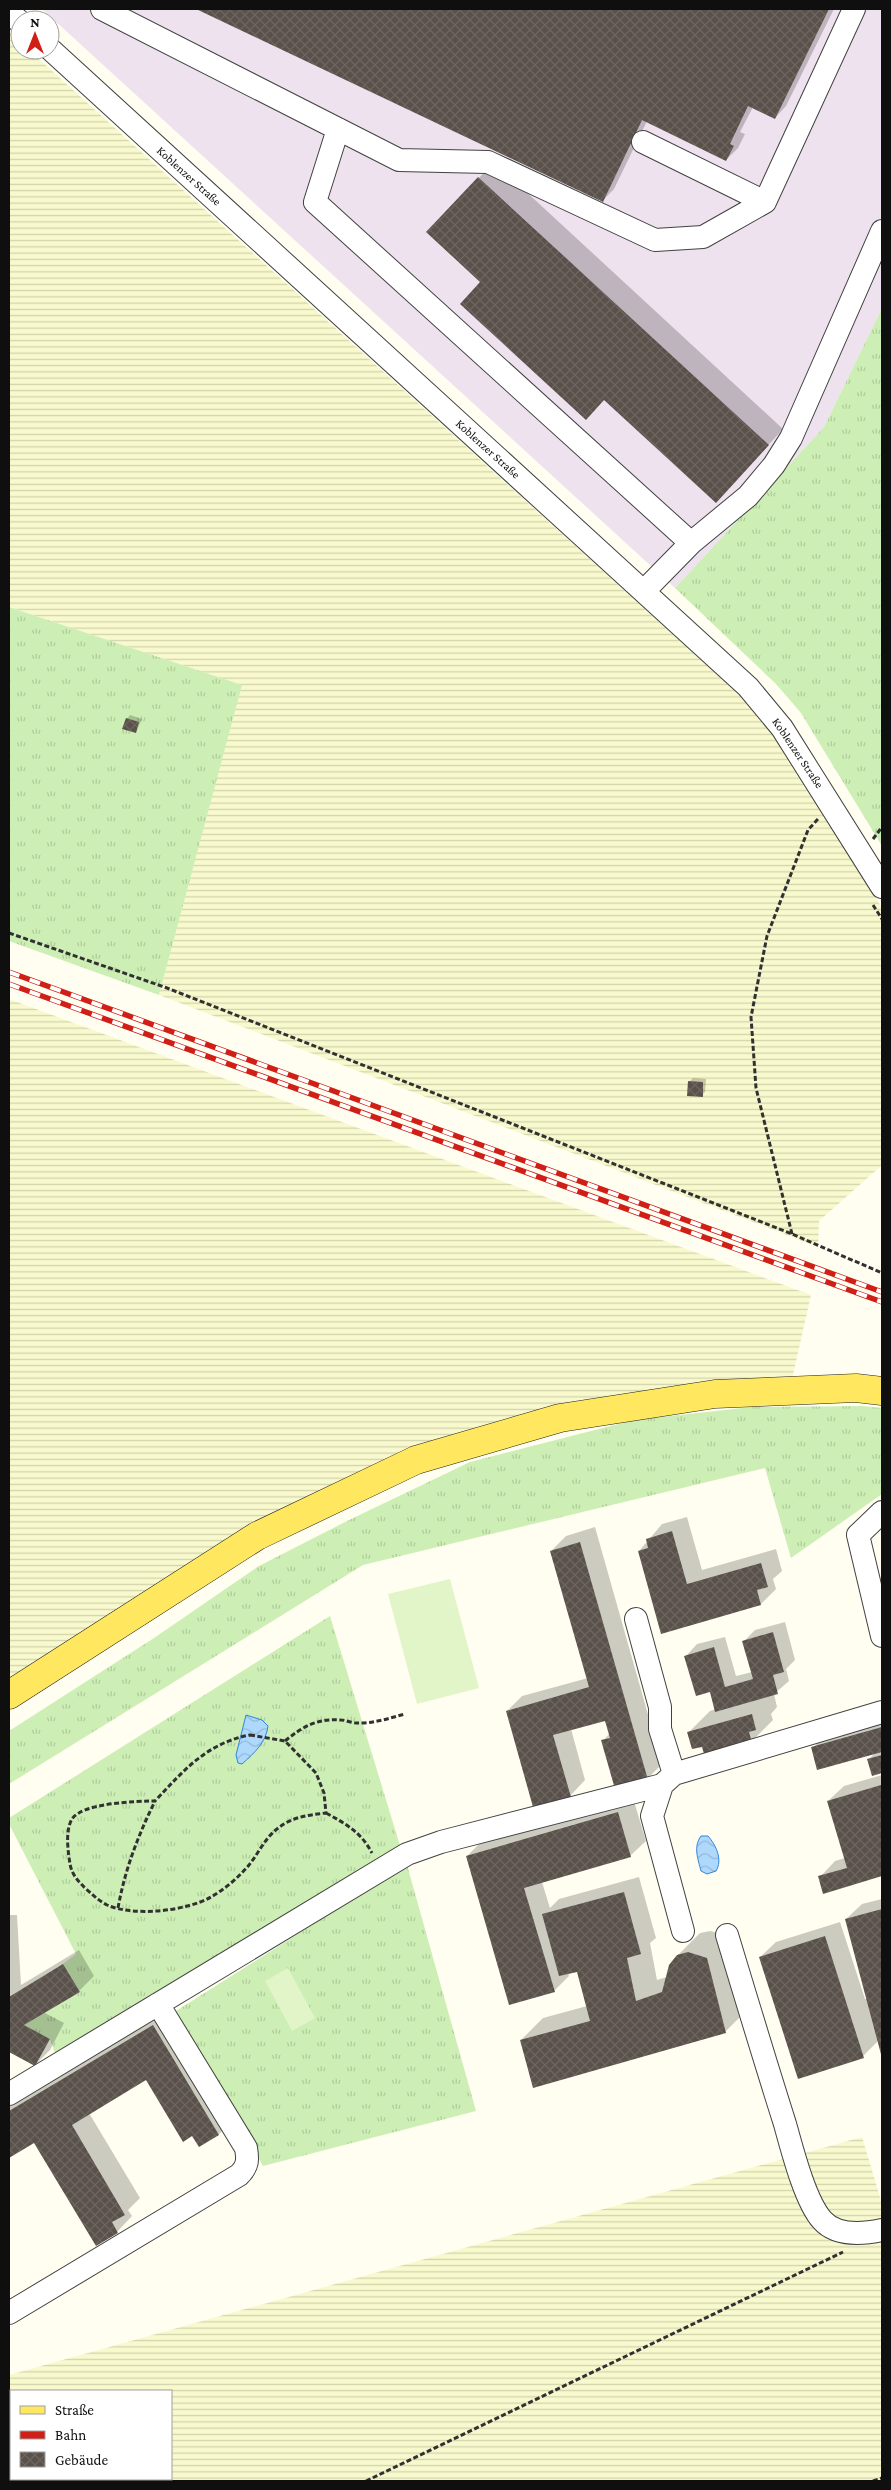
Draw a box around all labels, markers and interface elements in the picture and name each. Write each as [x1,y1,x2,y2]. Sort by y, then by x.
north arrow [10,10,60,60]
text: N [30,14,40,30]
street label: Koblenzer Straße [154,143,224,209]
street label: Koblenzer Straße [453,416,523,482]
street label: Koblenzer Straße [769,715,827,791]
legend [10,2390,172,2480]
text: Straße [55,2402,94,2418]
text: Bahn [55,2427,86,2443]
text: Gebäude [55,2452,109,2468]

